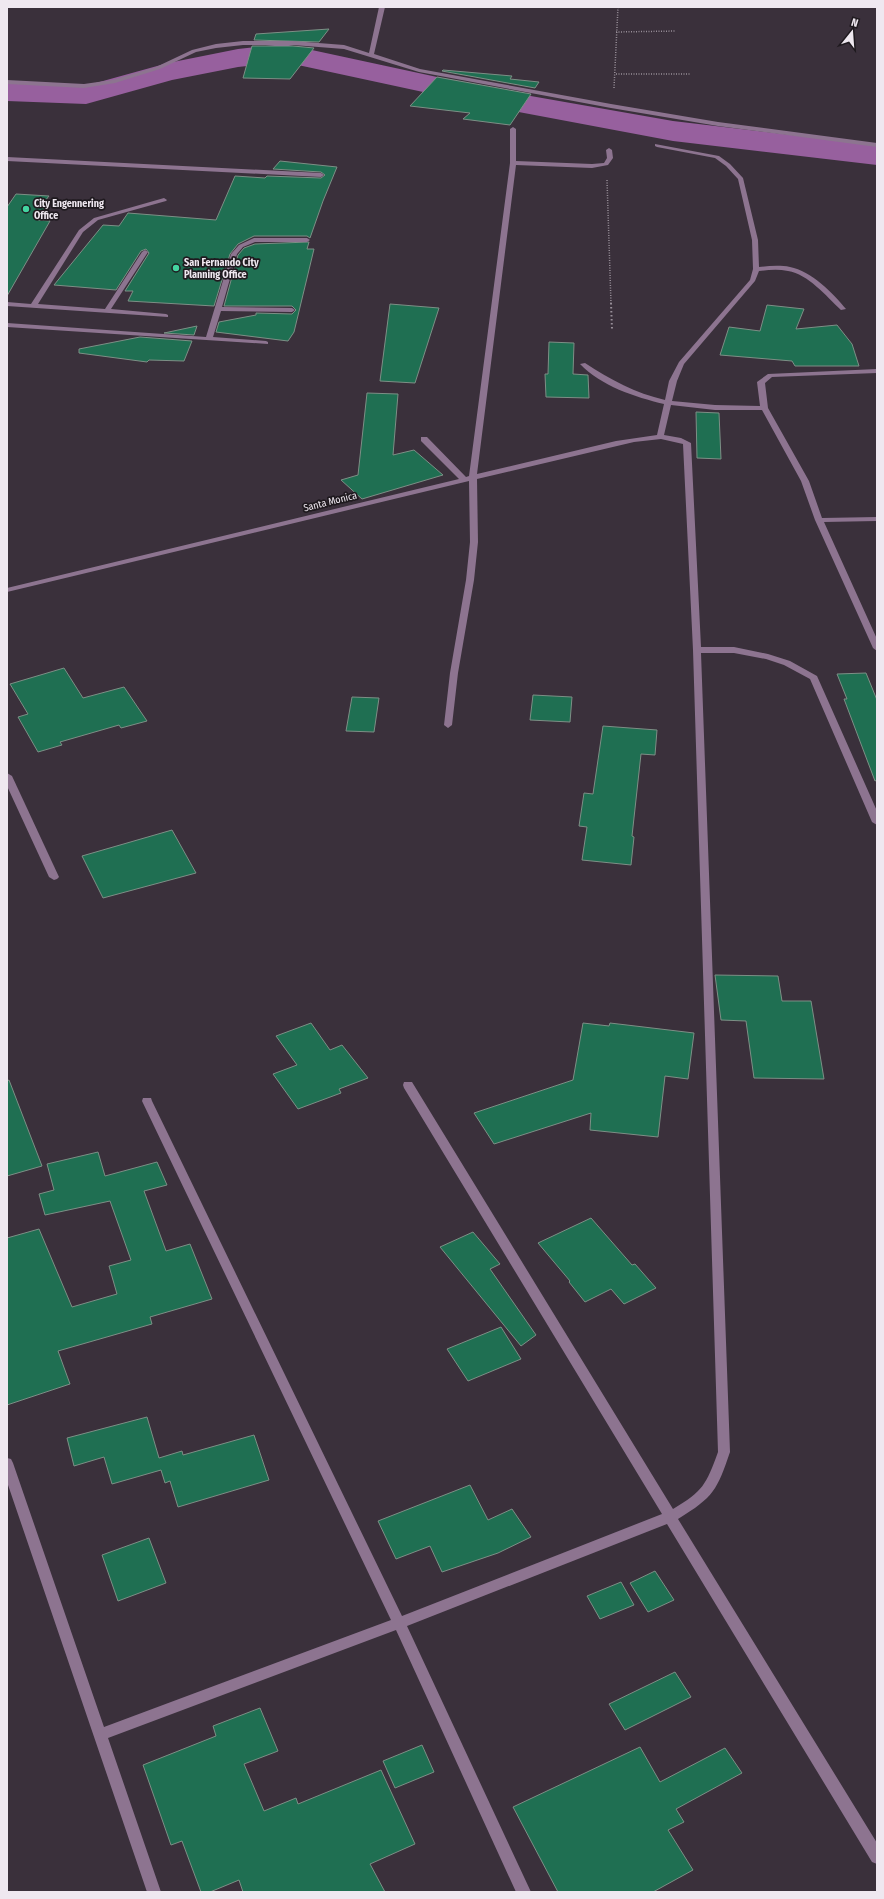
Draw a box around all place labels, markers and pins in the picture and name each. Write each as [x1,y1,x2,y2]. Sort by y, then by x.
place label: City Engennering Office [34,198,104,222]
marker: City Engennering Office [21,204,31,214]
place label: San Fernando City Planning Office [184,257,259,281]
marker: San Fernando City Planning Office [171,263,181,273]

